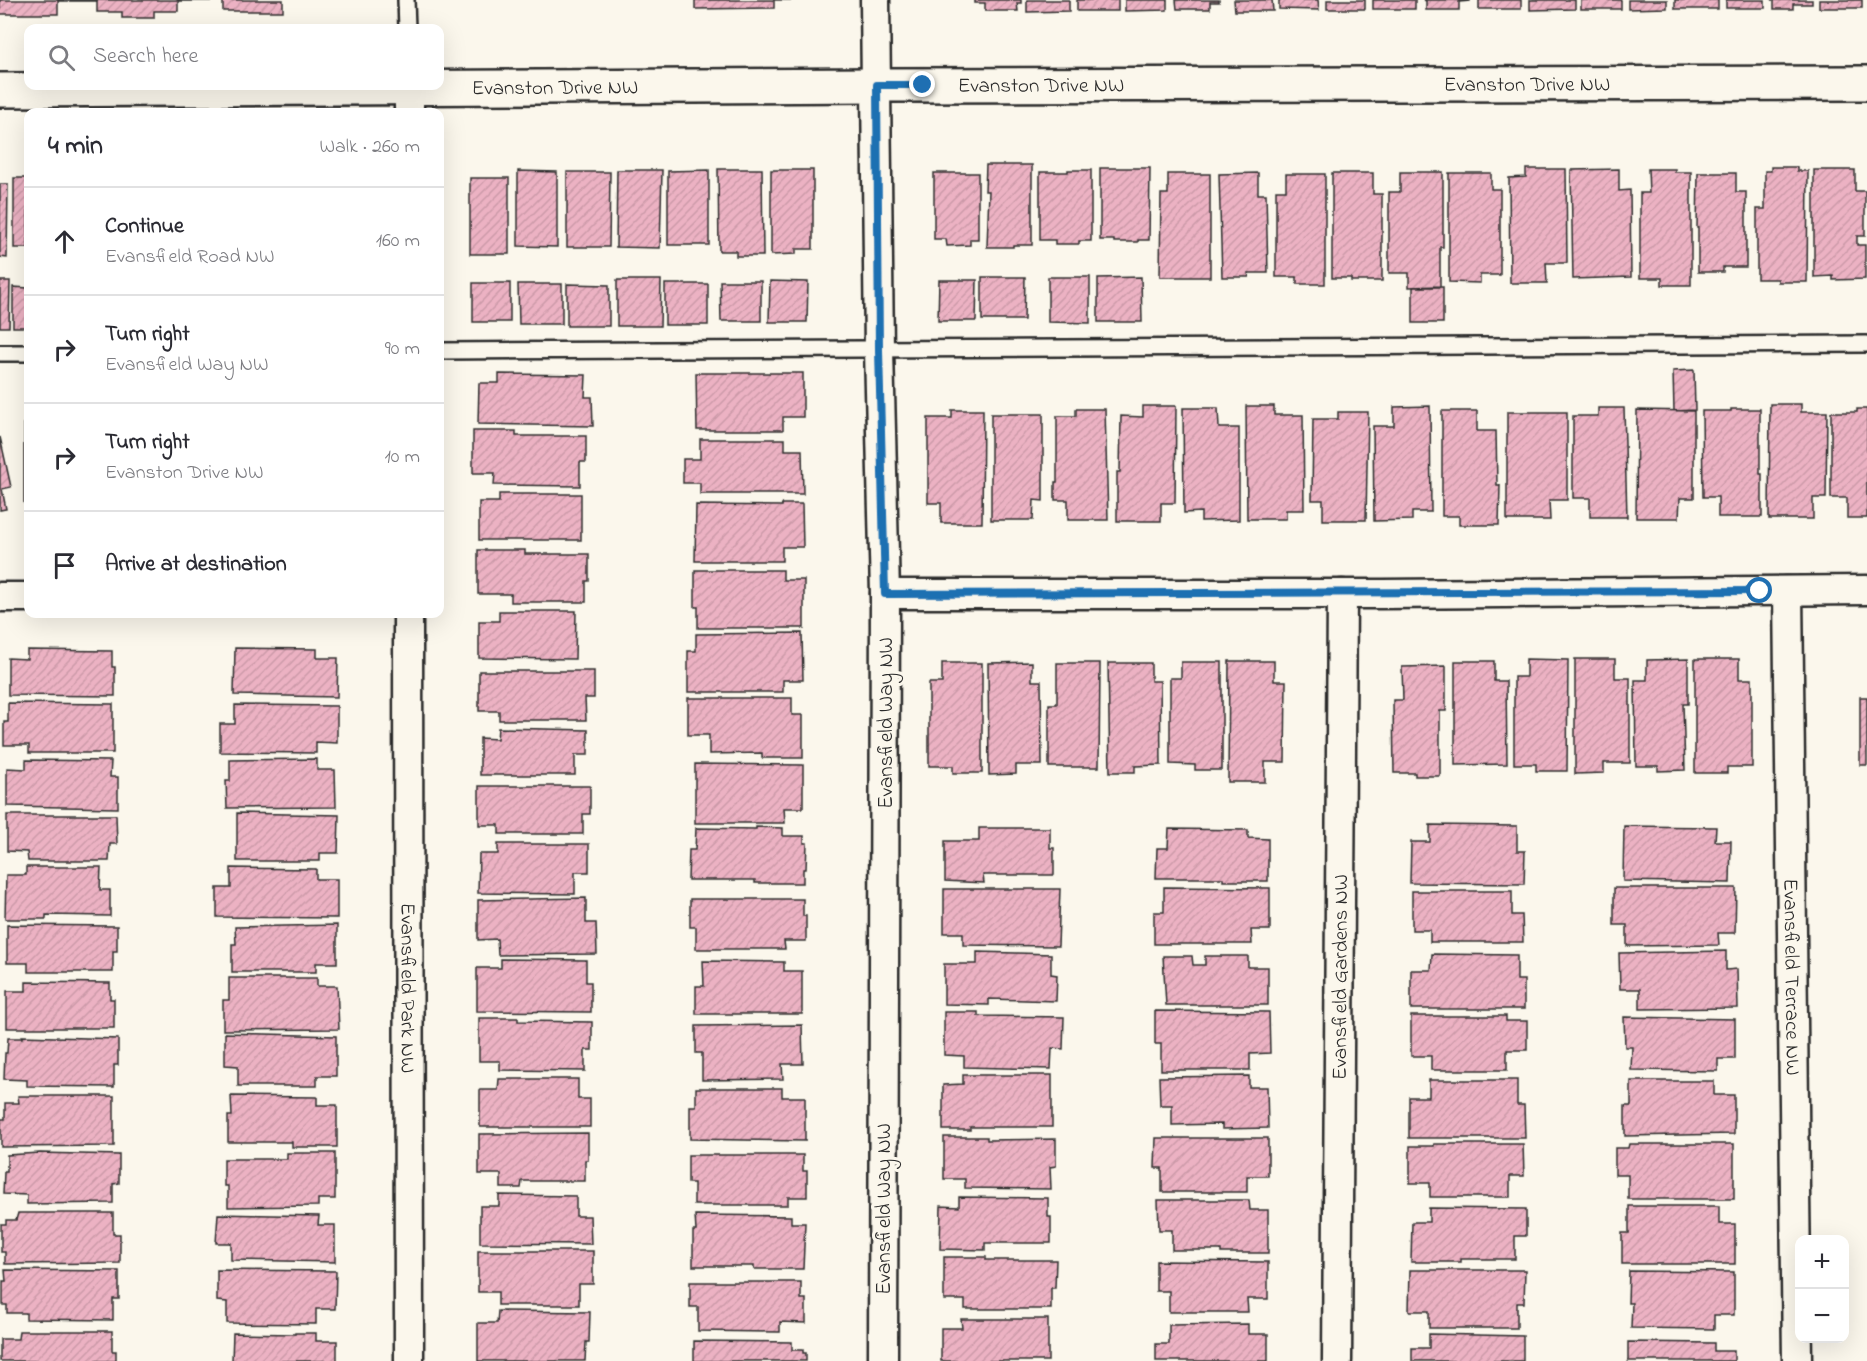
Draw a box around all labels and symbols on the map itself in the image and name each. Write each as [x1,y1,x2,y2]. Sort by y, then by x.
route end [909,71,935,97]
street label: Evanston Drive NW [1444,71,1610,101]
street label: Evanston Drive NW [958,72,1124,102]
street label: Evanston Drive NW [472,73,638,104]
route start [1746,577,1772,603]
street label: Evansfield Way NW [872,637,904,809]
street label: Evansfield Gardens NW [1326,874,1357,1080]
street label: Evansfield Terrace NW [1774,878,1807,1076]
street label: Evansfield Park NW [391,903,422,1073]
street label: Evansfield Way NW [870,1123,902,1295]

